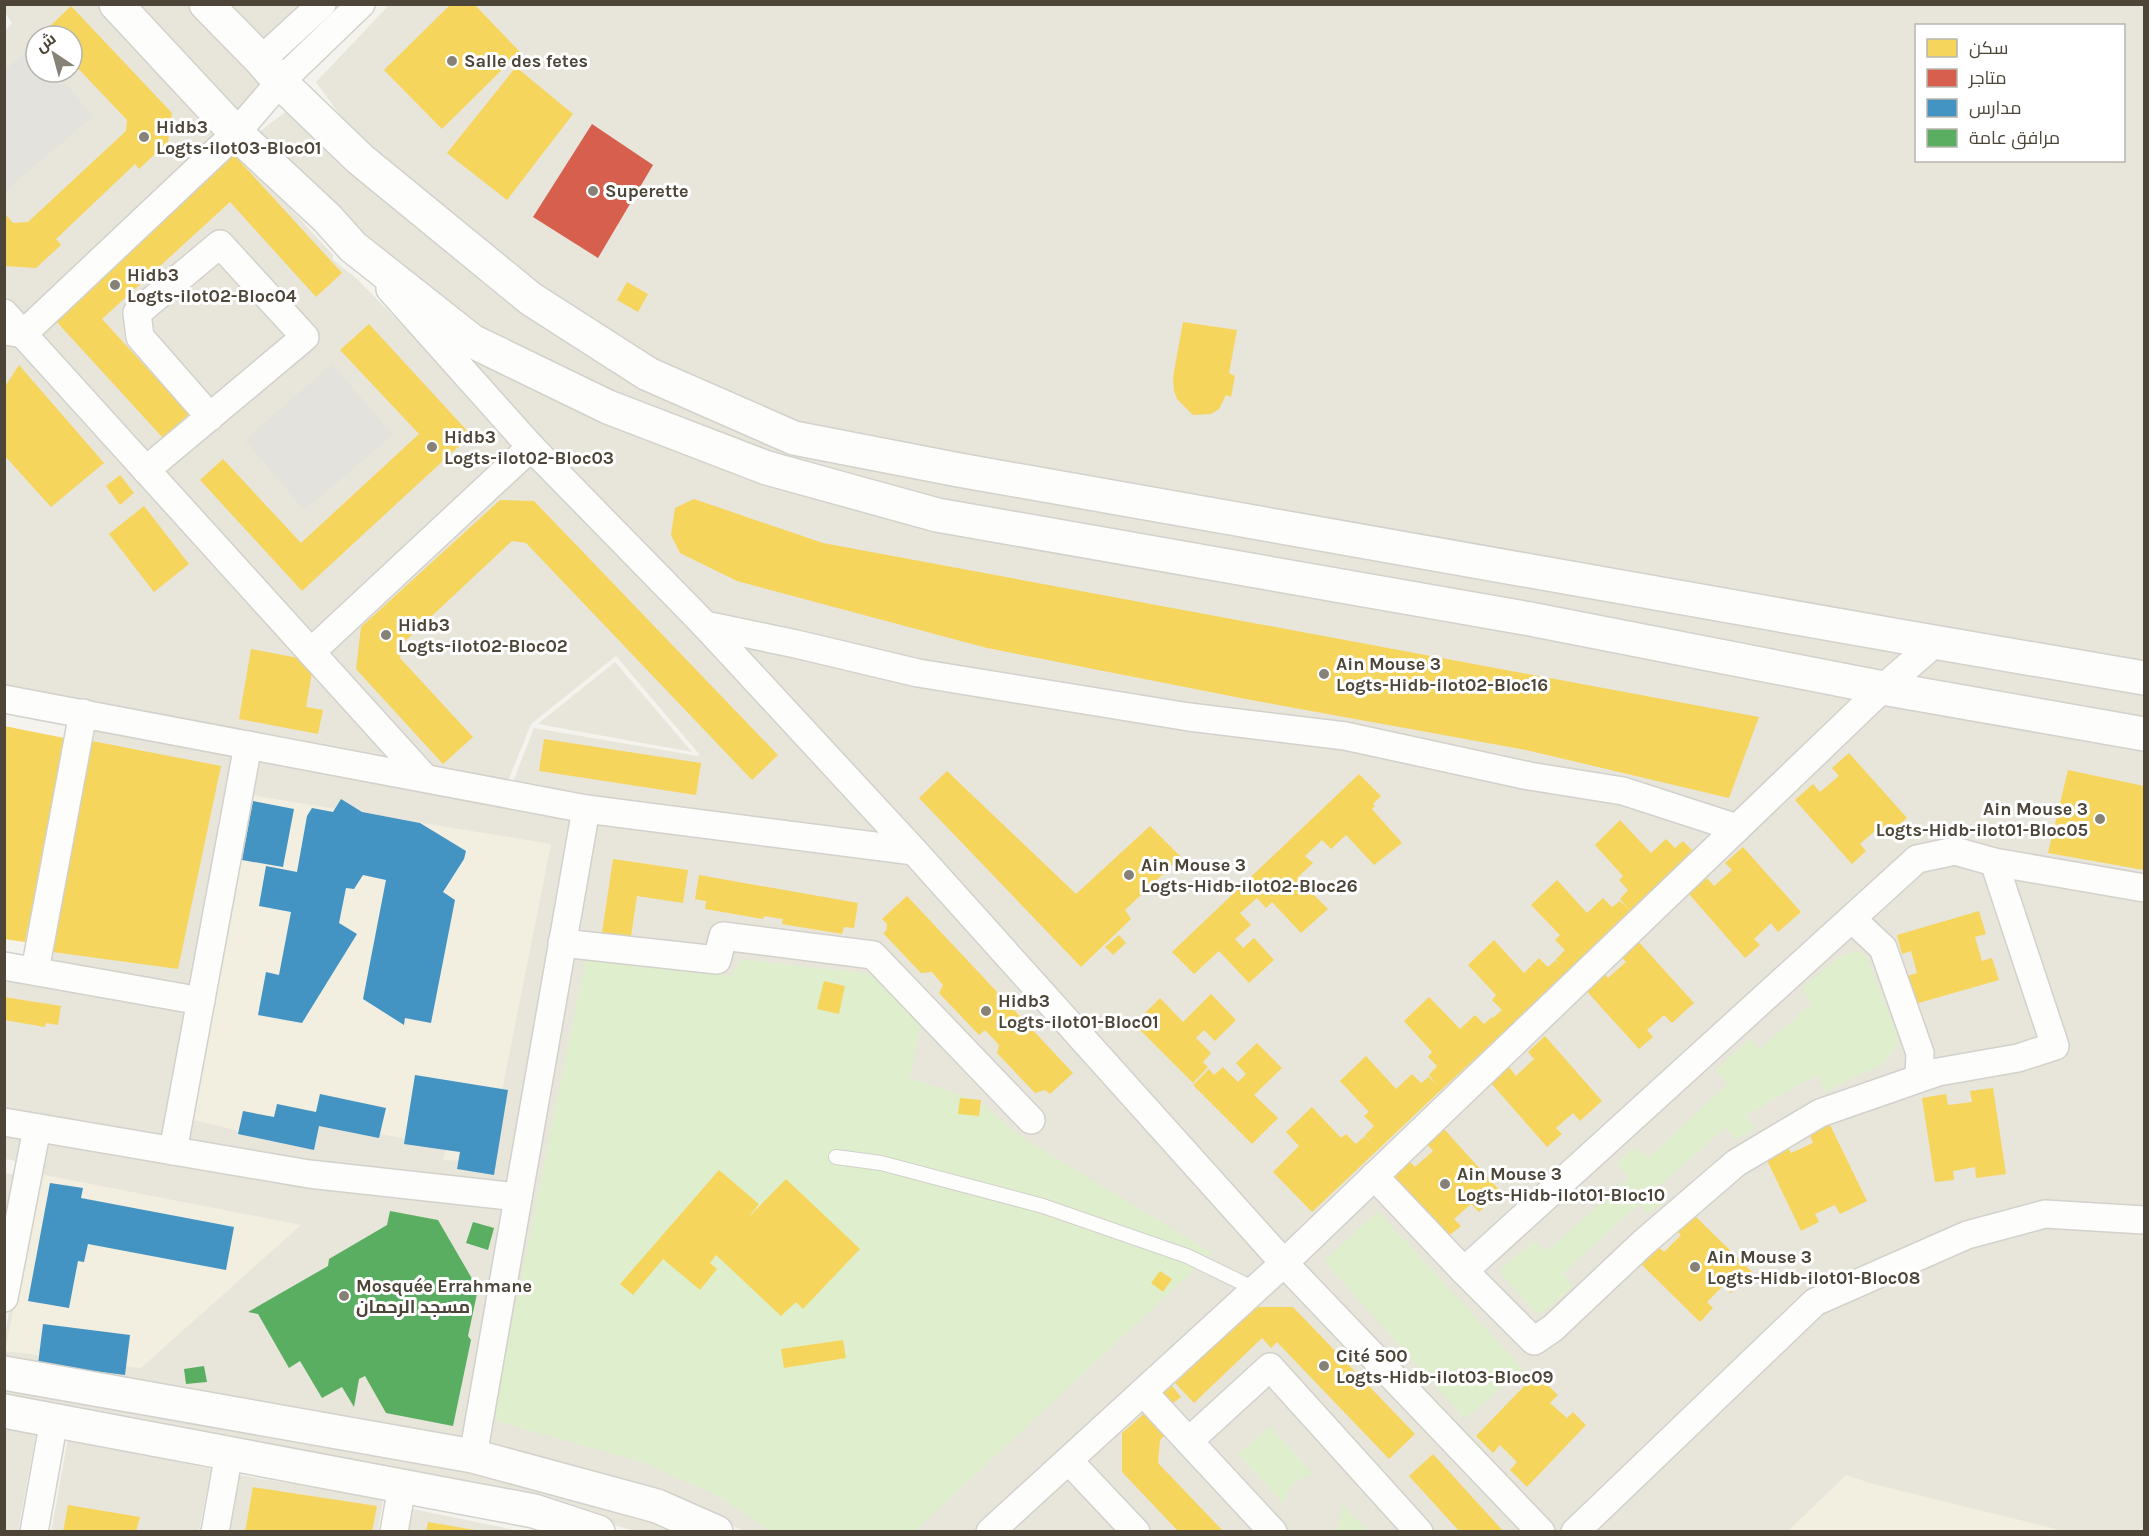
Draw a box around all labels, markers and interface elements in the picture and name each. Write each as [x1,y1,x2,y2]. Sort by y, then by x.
north arrow [24,24,84,84]
legend [1915,24,2125,162]
text: ش [32,29,59,56]
text: سكن [1969,37,2008,59]
place label: Salle des fetes [464,50,588,72]
marker: Salle des fetes [445,54,459,68]
text: متاجر [1968,67,2007,89]
text: مدارس [1969,97,2022,119]
place label: Hidb3 Logts-ilot03-Bloc01 [156,116,322,159]
text: مرافق عامة [1969,127,2060,150]
marker: Hidb3 Logts-ilot03-Bloc01 [137,130,151,144]
place label: Superette [605,180,689,202]
marker: Superette [586,184,600,198]
place label: Hidb3 Logts-ilot02-Bloc04 [127,264,297,307]
marker: Hidb3 Logts-ilot02-Bloc04 [108,278,122,292]
place label: Hidb3 Logts-ilot02-Bloc03 [444,426,614,469]
marker: Hidb3 Logts-ilot02-Bloc03 [425,440,439,454]
place label: Hidb3 Logts-ilot02-Bloc02 [398,614,568,657]
marker: Hidb3 Logts-ilot02-Bloc02 [379,628,393,642]
place label: Ain Mouse 3 Logts-Hidb-ilot02-Bloc16 [1336,653,1548,696]
marker: Ain Mouse 3 Logts-Hidb-ilot02-Bloc16 [1317,667,1331,681]
place label: Ain Mouse 3 Logts-Hidb-ilot01-Bloc05 [1876,798,2088,841]
marker: Ain Mouse 3 Logts-Hidb-ilot01-Bloc05 [2093,812,2107,826]
place label: Ain Mouse 3 Logts-Hidb-ilot02-Bloc26 [1141,854,1358,897]
marker: Ain Mouse 3 Logts-Hidb-ilot02-Bloc26 [1122,868,1136,882]
place label: Hidb3 Logts-ilot01-Bloc01 [998,990,1159,1033]
marker: Hidb3 Logts-ilot01-Bloc01 [979,1004,993,1018]
place label: Ain Mouse 3 Logts-Hidb-ilot01-Bloc10 [1457,1163,1665,1206]
marker: Ain Mouse 3 Logts-Hidb-ilot01-Bloc10 [1438,1177,1452,1191]
place label: Ain Mouse 3 Logts-Hidb-ilot01-Bloc08 [1707,1246,1920,1289]
marker: Ain Mouse 3 Logts-Hidb-ilot01-Bloc08 [1688,1260,1702,1274]
place label: Mosquée Errahmane مسجد الرحمان [356,1275,532,1318]
marker: Mosquée Errahmane مسجد الرحمان [337,1289,351,1303]
place label: Cité 500 Logts-Hidb-ilot03-Bloc09 [1336,1345,1554,1388]
marker: Cité 500 Logts-Hidb-ilot03-Bloc09 [1317,1359,1331,1373]

